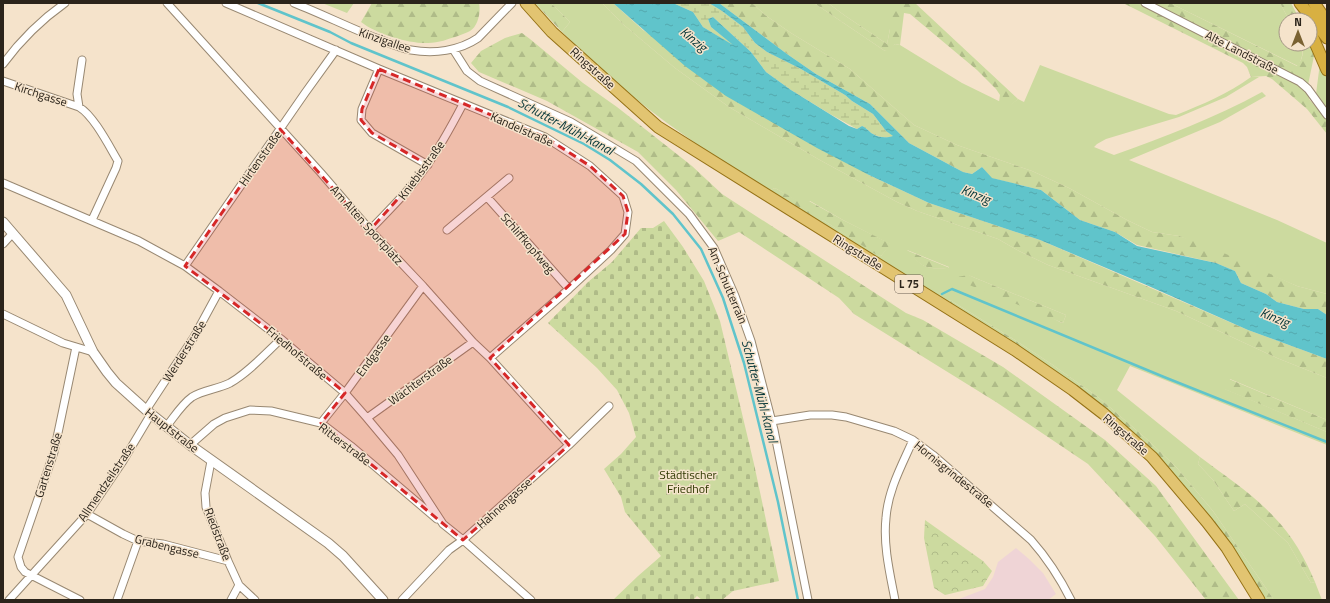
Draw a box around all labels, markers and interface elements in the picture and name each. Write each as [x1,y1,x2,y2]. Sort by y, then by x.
north arrow [1278,12,1318,52]
text: N [1294,14,1302,30]
street label: Kinzigallee [356,22,414,58]
water label: Kinzig [676,22,713,58]
street label: Alte Landstraße [1202,25,1282,79]
street label: Ringstraße [566,42,620,94]
street label: Kirchgasse [12,77,70,111]
water label: Schutter-Mühl-Kanal [515,92,619,161]
street label: Kandelstraße [487,107,557,151]
street label: Hirtenstraße [234,126,286,190]
street label: Kniebisstraße [393,136,449,204]
water label: Kinzig [958,179,995,210]
street label: Am Alten Sportplatz [326,181,408,269]
street label: Schliffkopfweg [496,208,560,278]
street label: Ringstraße [829,229,887,275]
street label: Am Schutterrain [703,243,753,327]
road number: L 75 [895,275,923,293]
water label: Kinzig [1257,302,1294,333]
street label: Werderstraße [157,316,211,386]
street label: Friedhofstraße [262,322,332,384]
street label: Endgasse [351,330,395,380]
water label: Schutter-Mühl-Kanal [737,337,784,447]
street label: Wächterstraße [384,350,456,410]
street label: Hauptstraße [141,403,203,457]
street label: Ringstraße [1099,409,1153,459]
street label: Ritterstraße [315,418,375,470]
street label: Gartenstraße [29,430,67,500]
street label: Hornisgrindestraße [910,436,998,512]
street label: Allmendzeilstraße [73,439,139,525]
park label: Städtischer Friedhof [659,465,717,498]
street label: Hahnengasse [472,473,536,533]
street label: Riedstraße [199,505,237,563]
street label: Grabengasse [133,529,201,563]

